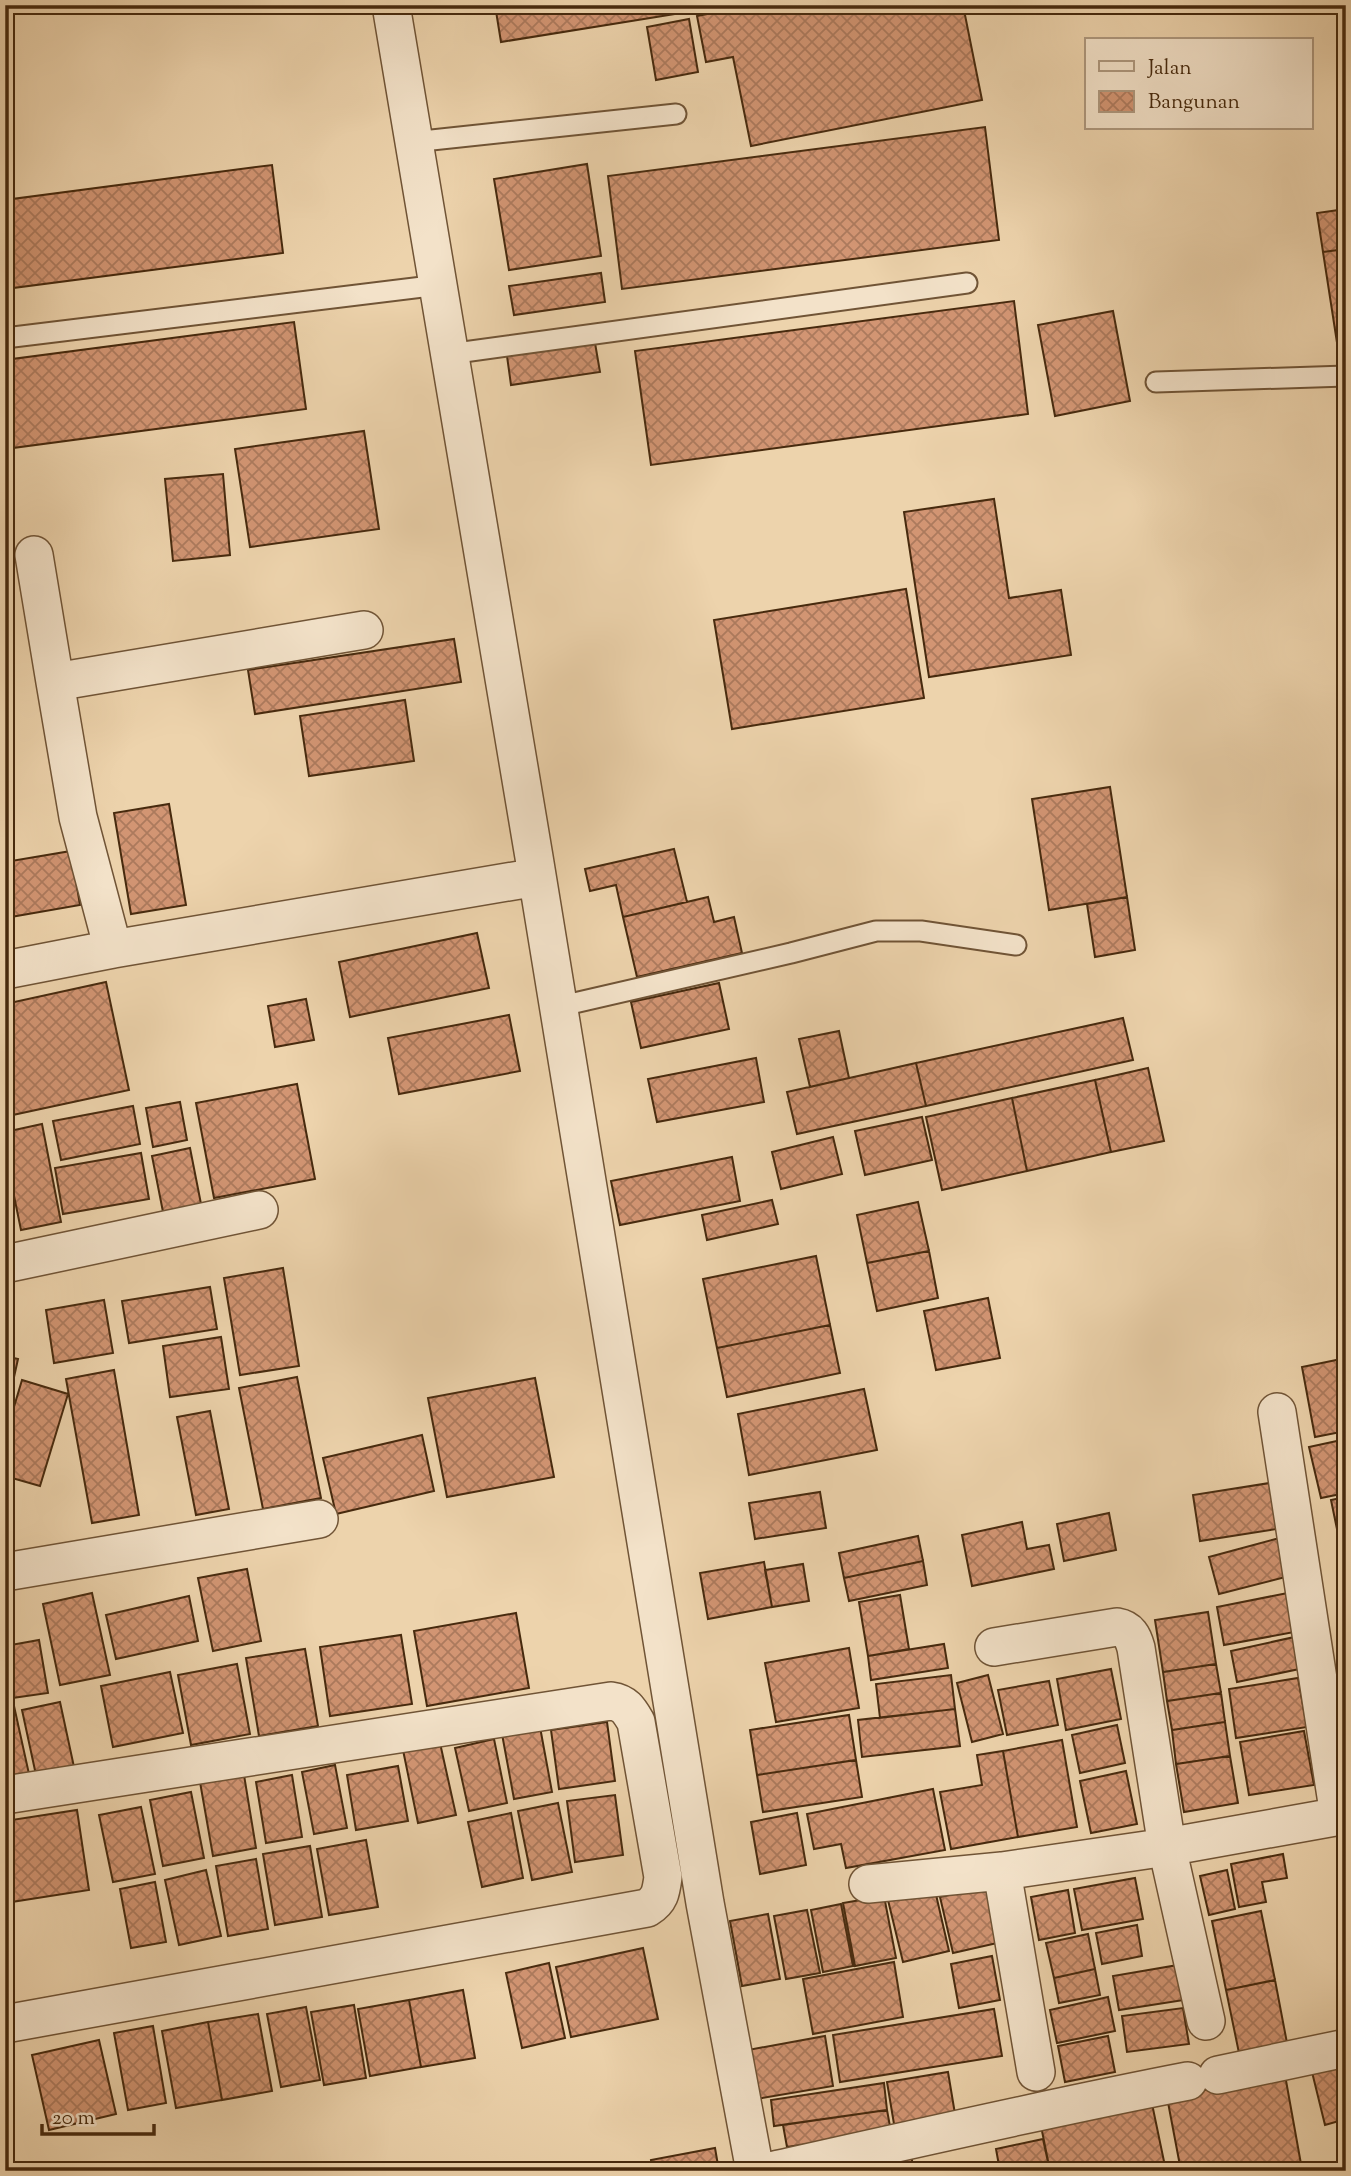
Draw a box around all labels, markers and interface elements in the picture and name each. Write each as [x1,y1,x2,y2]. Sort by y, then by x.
legend [1085,38,1312,130]
text: Jalan [1147,54,1192,84]
text: Bangunan [1148,88,1240,118]
scale bar [42,2092,154,2136]
text: 20 m [52,2104,95,2134]

